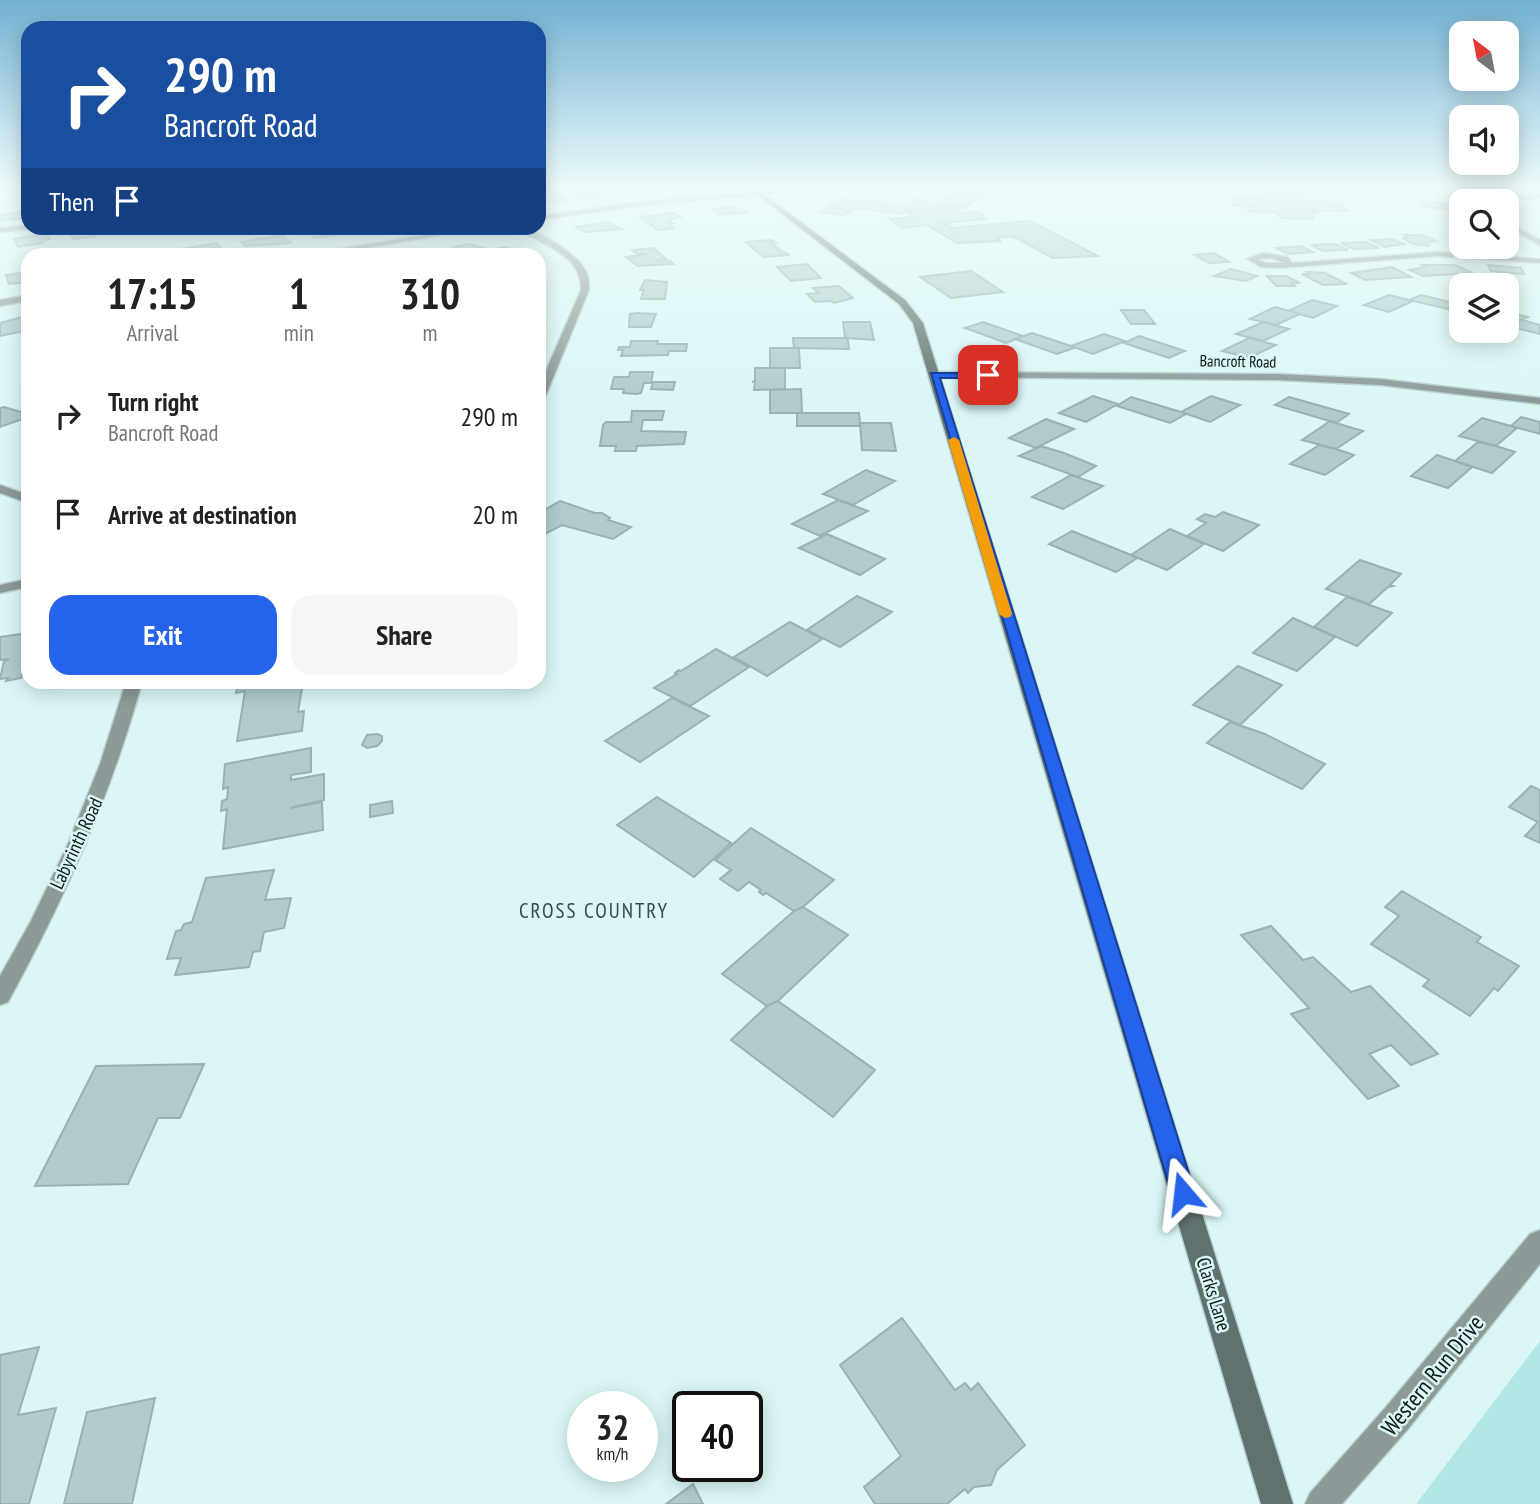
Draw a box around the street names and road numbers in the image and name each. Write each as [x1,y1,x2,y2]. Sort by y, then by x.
street label: Bancroft Road [1199,350,1277,372]
street label: Labyrinth Road [44,793,108,893]
street label: Clarks Lane [1192,1255,1237,1334]
street label: Western Run Drive [1375,1309,1489,1441]

